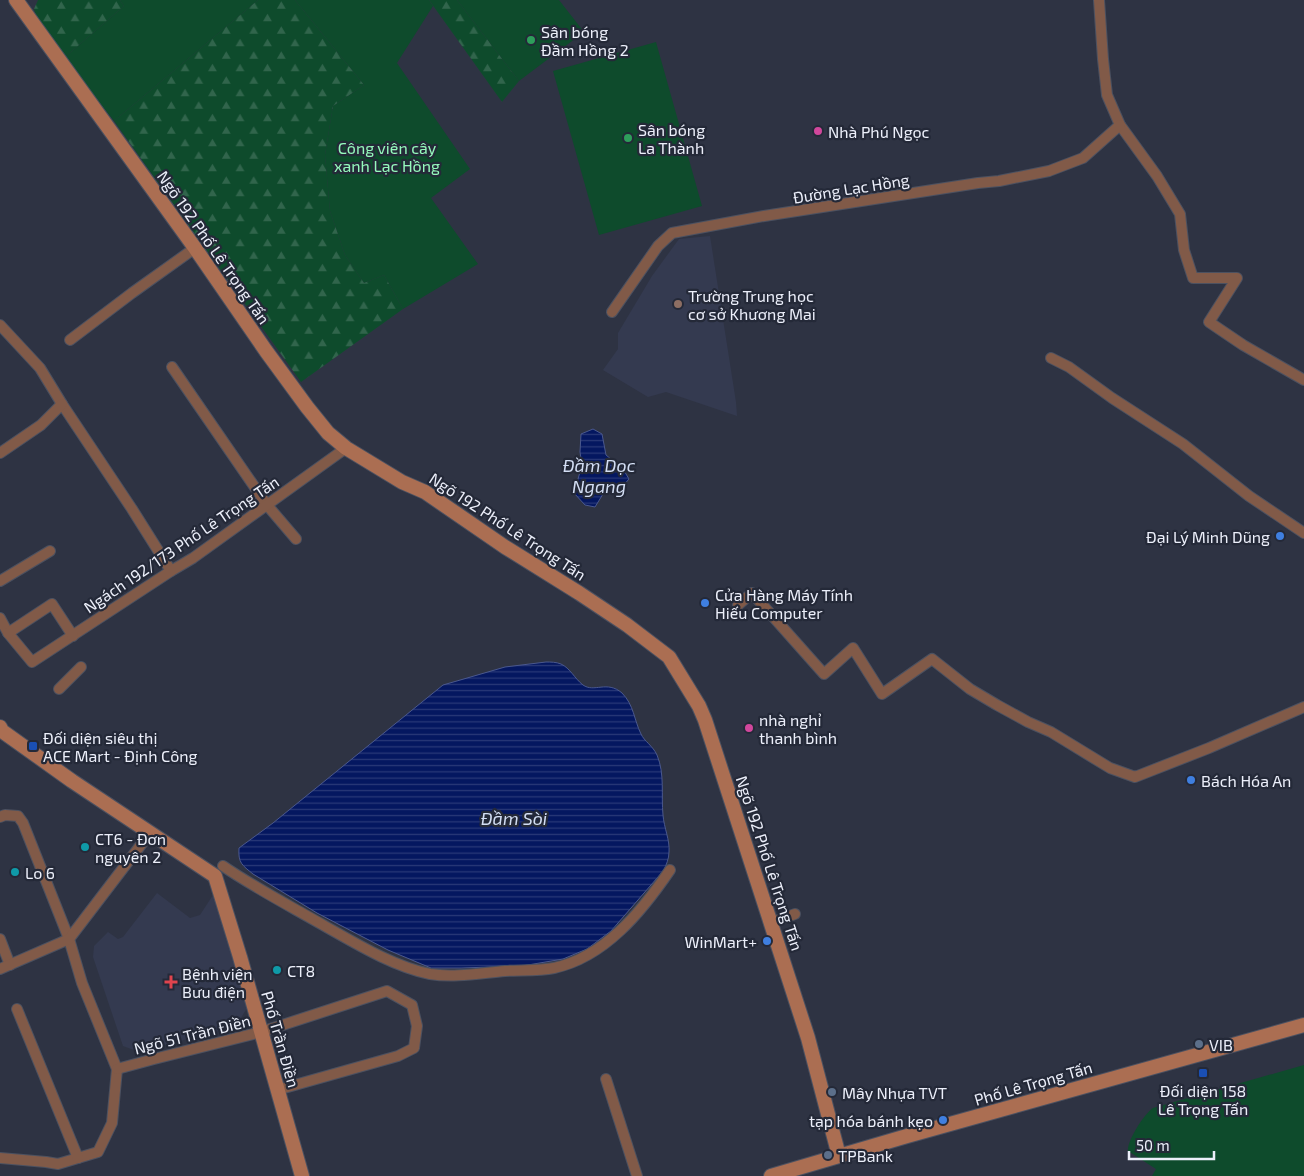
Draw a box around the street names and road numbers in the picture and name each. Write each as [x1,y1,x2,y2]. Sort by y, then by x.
street label: Ngõ 192 Phố Lê Trọng Tấn [154,167,274,327]
street label: Đường Lạc Hồng [791,169,911,207]
street label: Ngõ 192 Phố Lê Trọng Tấn [426,468,590,584]
street label: Ngách 192/173 Phố Lê Trọng Tấn [80,471,282,617]
street label: Ngõ 192 Phố Lê Trọng Tấn [733,773,807,953]
street label: Phố Trần Điền [258,989,304,1089]
street label: Ngõ 51 Trần Điền [132,1010,252,1058]
street label: Phố Lê Trọng Tấn [972,1057,1094,1109]

